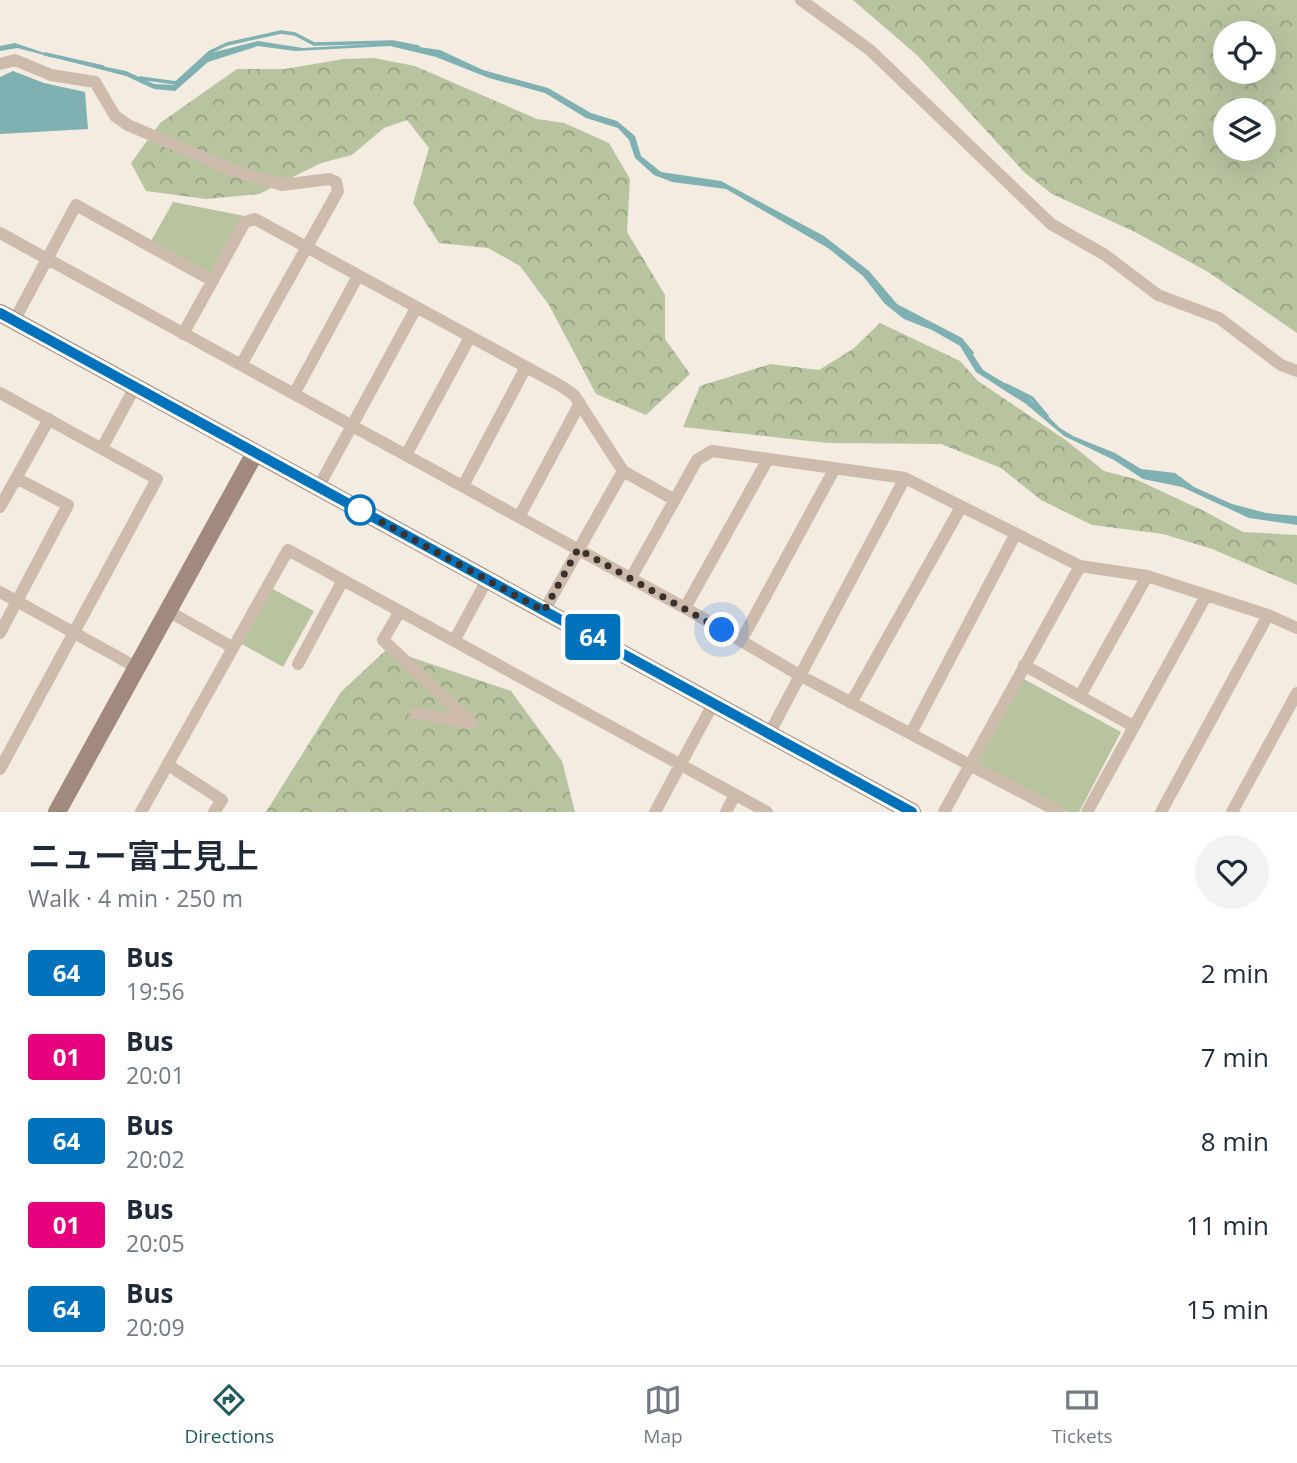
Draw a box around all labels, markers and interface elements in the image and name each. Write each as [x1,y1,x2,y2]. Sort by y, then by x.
map controls [1213,21,1276,161]
button: locate [1213,21,1276,84]
button: layers [1213,98,1276,161]
unlabelled marker [345,495,375,525]
your location [704,612,739,647]
line badge: 64 [562,614,624,660]
text: 64 [579,620,607,653]
text: ニュー富士見上 [28,833,259,878]
button: heart [1195,835,1269,909]
text: Walk · 4 min · 250 m [28,882,243,914]
text: Bus [126,939,173,975]
text: 2 min [1201,955,1269,991]
text: 64 [53,956,80,989]
text: 19:56 [126,975,185,1007]
text: Bus [126,1023,173,1059]
text: 7 min [1201,1039,1269,1075]
text: 01 [53,1040,80,1073]
text: 20:01 [126,1059,185,1091]
text: Bus [126,1107,173,1143]
text: 8 min [1201,1123,1269,1159]
text: 64 [53,1124,80,1157]
text: 20:02 [126,1143,185,1175]
text: Bus [126,1191,173,1227]
text: 11 min [1186,1207,1269,1243]
text: 01 [53,1208,80,1241]
text: 20:05 [126,1227,185,1259]
text: Bus [126,1275,173,1311]
text: 15 min [1186,1291,1269,1327]
text: 64 [53,1292,80,1325]
text: 20:09 [126,1311,185,1343]
tab: Directions [185,1381,274,1449]
tab: Map [643,1381,683,1449]
tab: Tickets [1052,1381,1112,1449]

